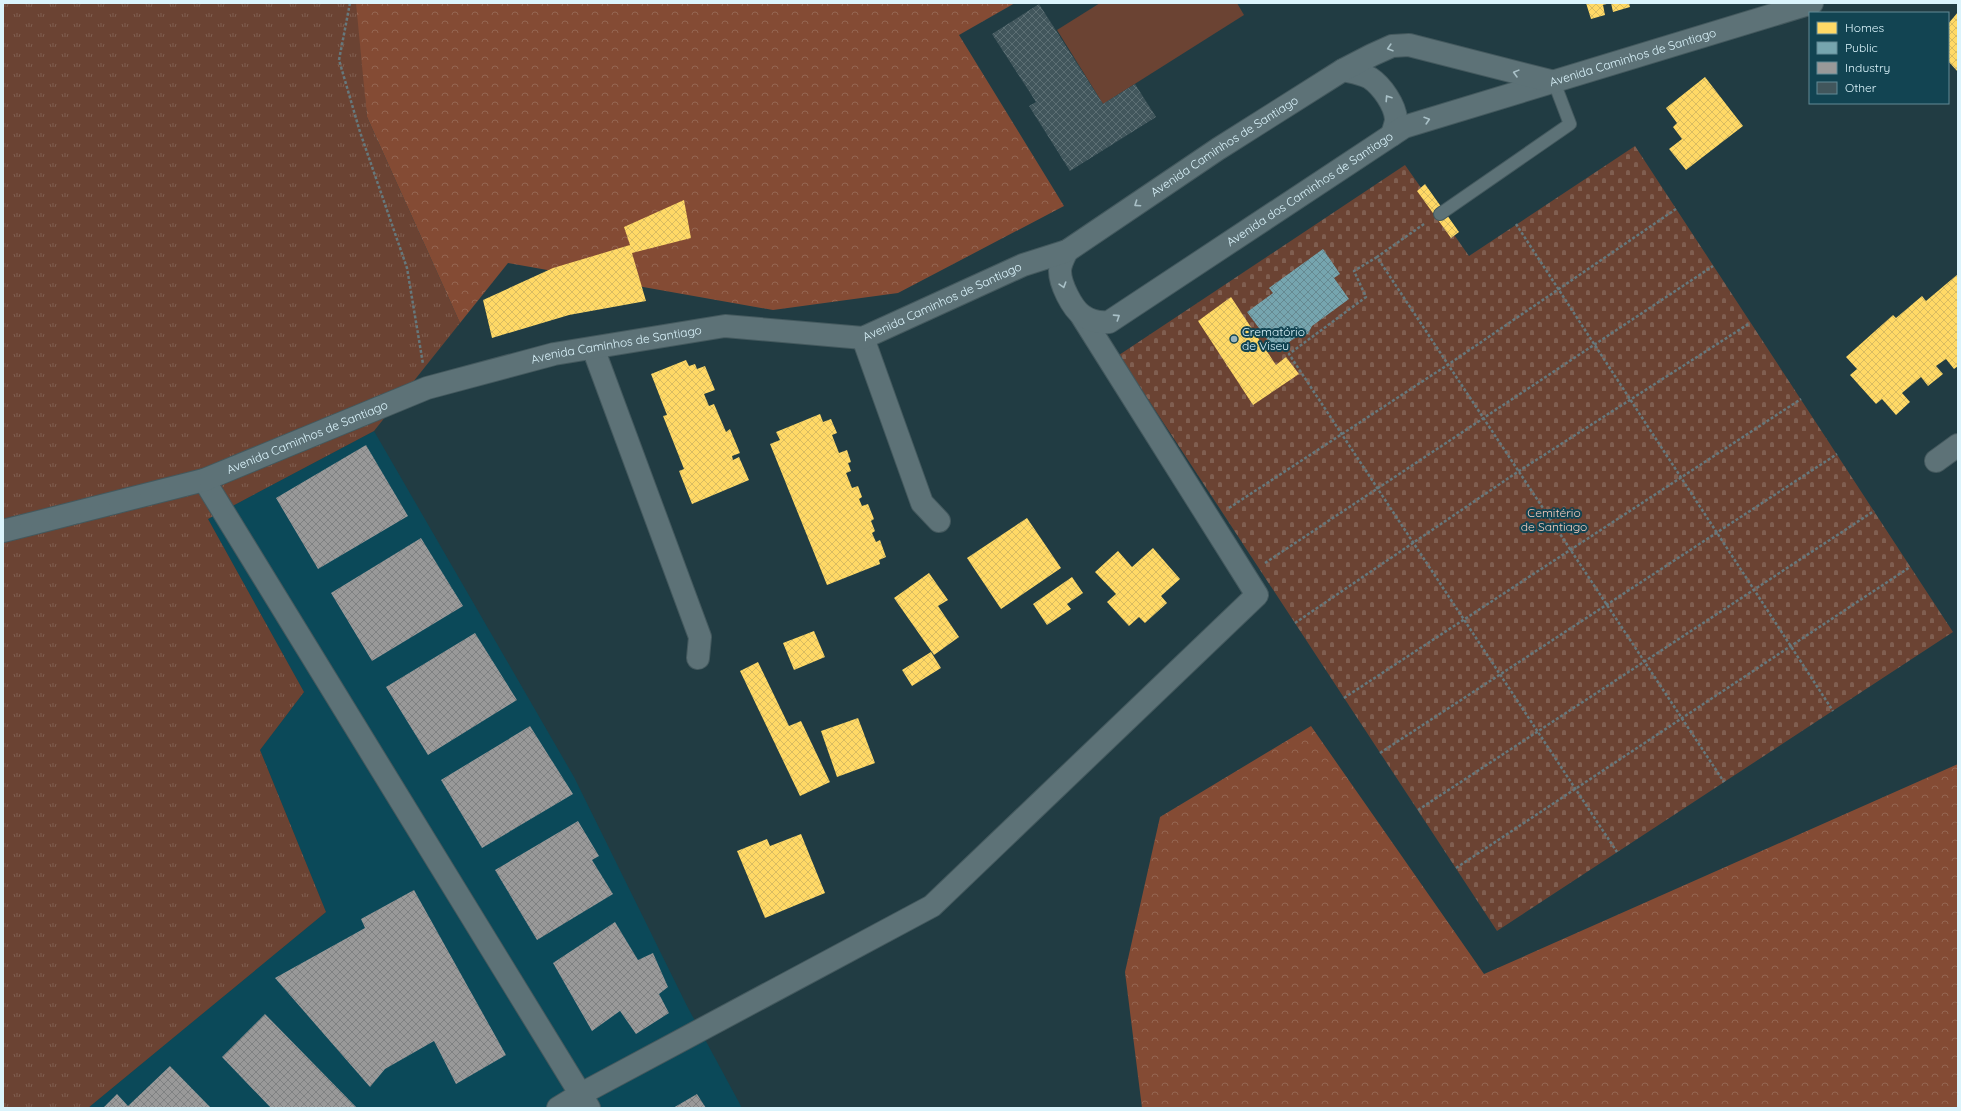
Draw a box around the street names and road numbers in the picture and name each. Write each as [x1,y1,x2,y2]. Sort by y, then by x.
street label: Avenida Caminhos de Santiago [1548,25,1718,89]
street label: Avenida Caminhos de Santiago [1147,92,1301,199]
street label: Avenida dos Caminhos de Santiago [1223,128,1396,249]
street label: Avenida Caminhos de Santiago [860,259,1024,344]
street label: Avenida Caminhos de Santiago [529,322,703,367]
street label: Avenida Caminhos de Santiago [224,397,390,477]

